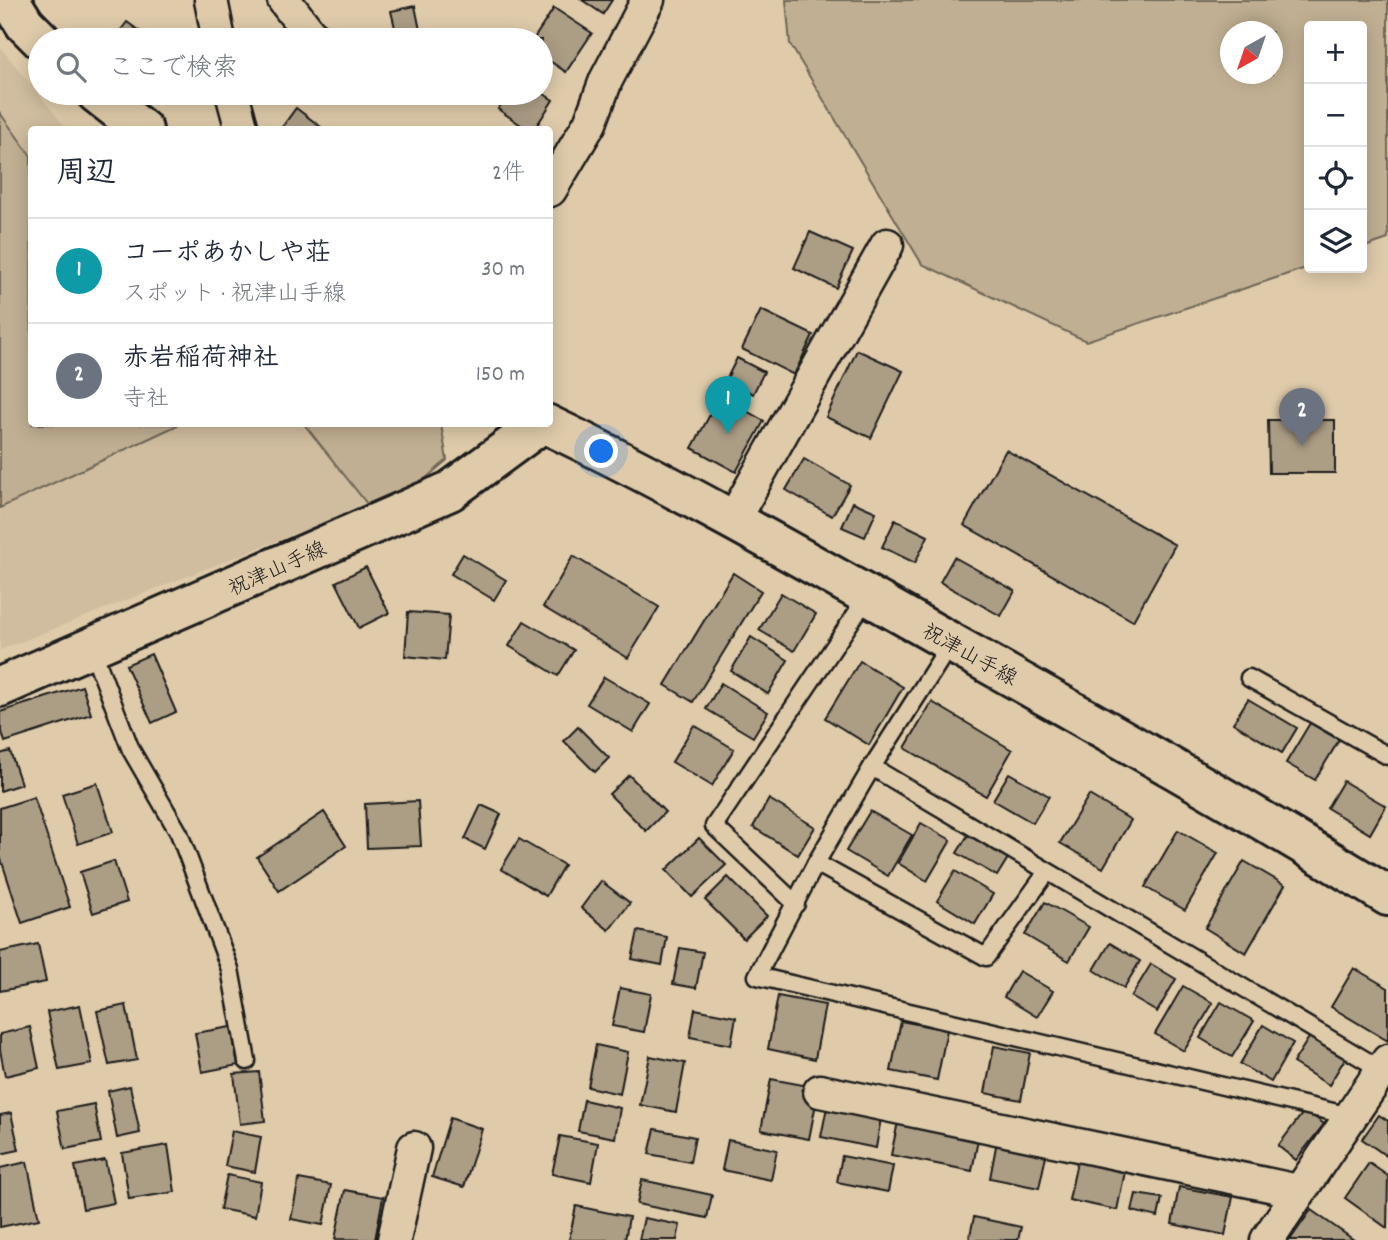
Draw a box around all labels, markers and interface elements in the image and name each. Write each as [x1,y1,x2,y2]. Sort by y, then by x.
north arrow [1220,21,1283,84]
map controls [1304,21,1367,273]
button: + [1304,21,1367,84]
search box [28,28,553,105]
icon: search [52,48,90,86]
text: ここで検索 [108,51,238,88]
button: − [1304,84,1367,147]
button: locate [1304,147,1367,210]
text: 周辺 [56,154,116,197]
text: 2件 [492,158,525,191]
button: layers [1304,210,1367,273]
text: コーポあかしや荘 [123,236,331,273]
text: 1 [76,254,82,287]
text: 30 m [481,254,525,287]
text: スポット · 祝津山手線 [123,279,346,312]
text: 赤岩稲荷神社 [123,341,279,378]
text: 2 [74,359,84,392]
text: 150 m [476,359,525,392]
pin: 1 [705,376,751,434]
text: 寺社 [123,384,169,417]
pin: 2 [1279,388,1325,446]
your location [584,434,618,468]
street label: 祝津山手線 [224,536,332,606]
street label: 祝津山手線 [915,618,1022,695]

